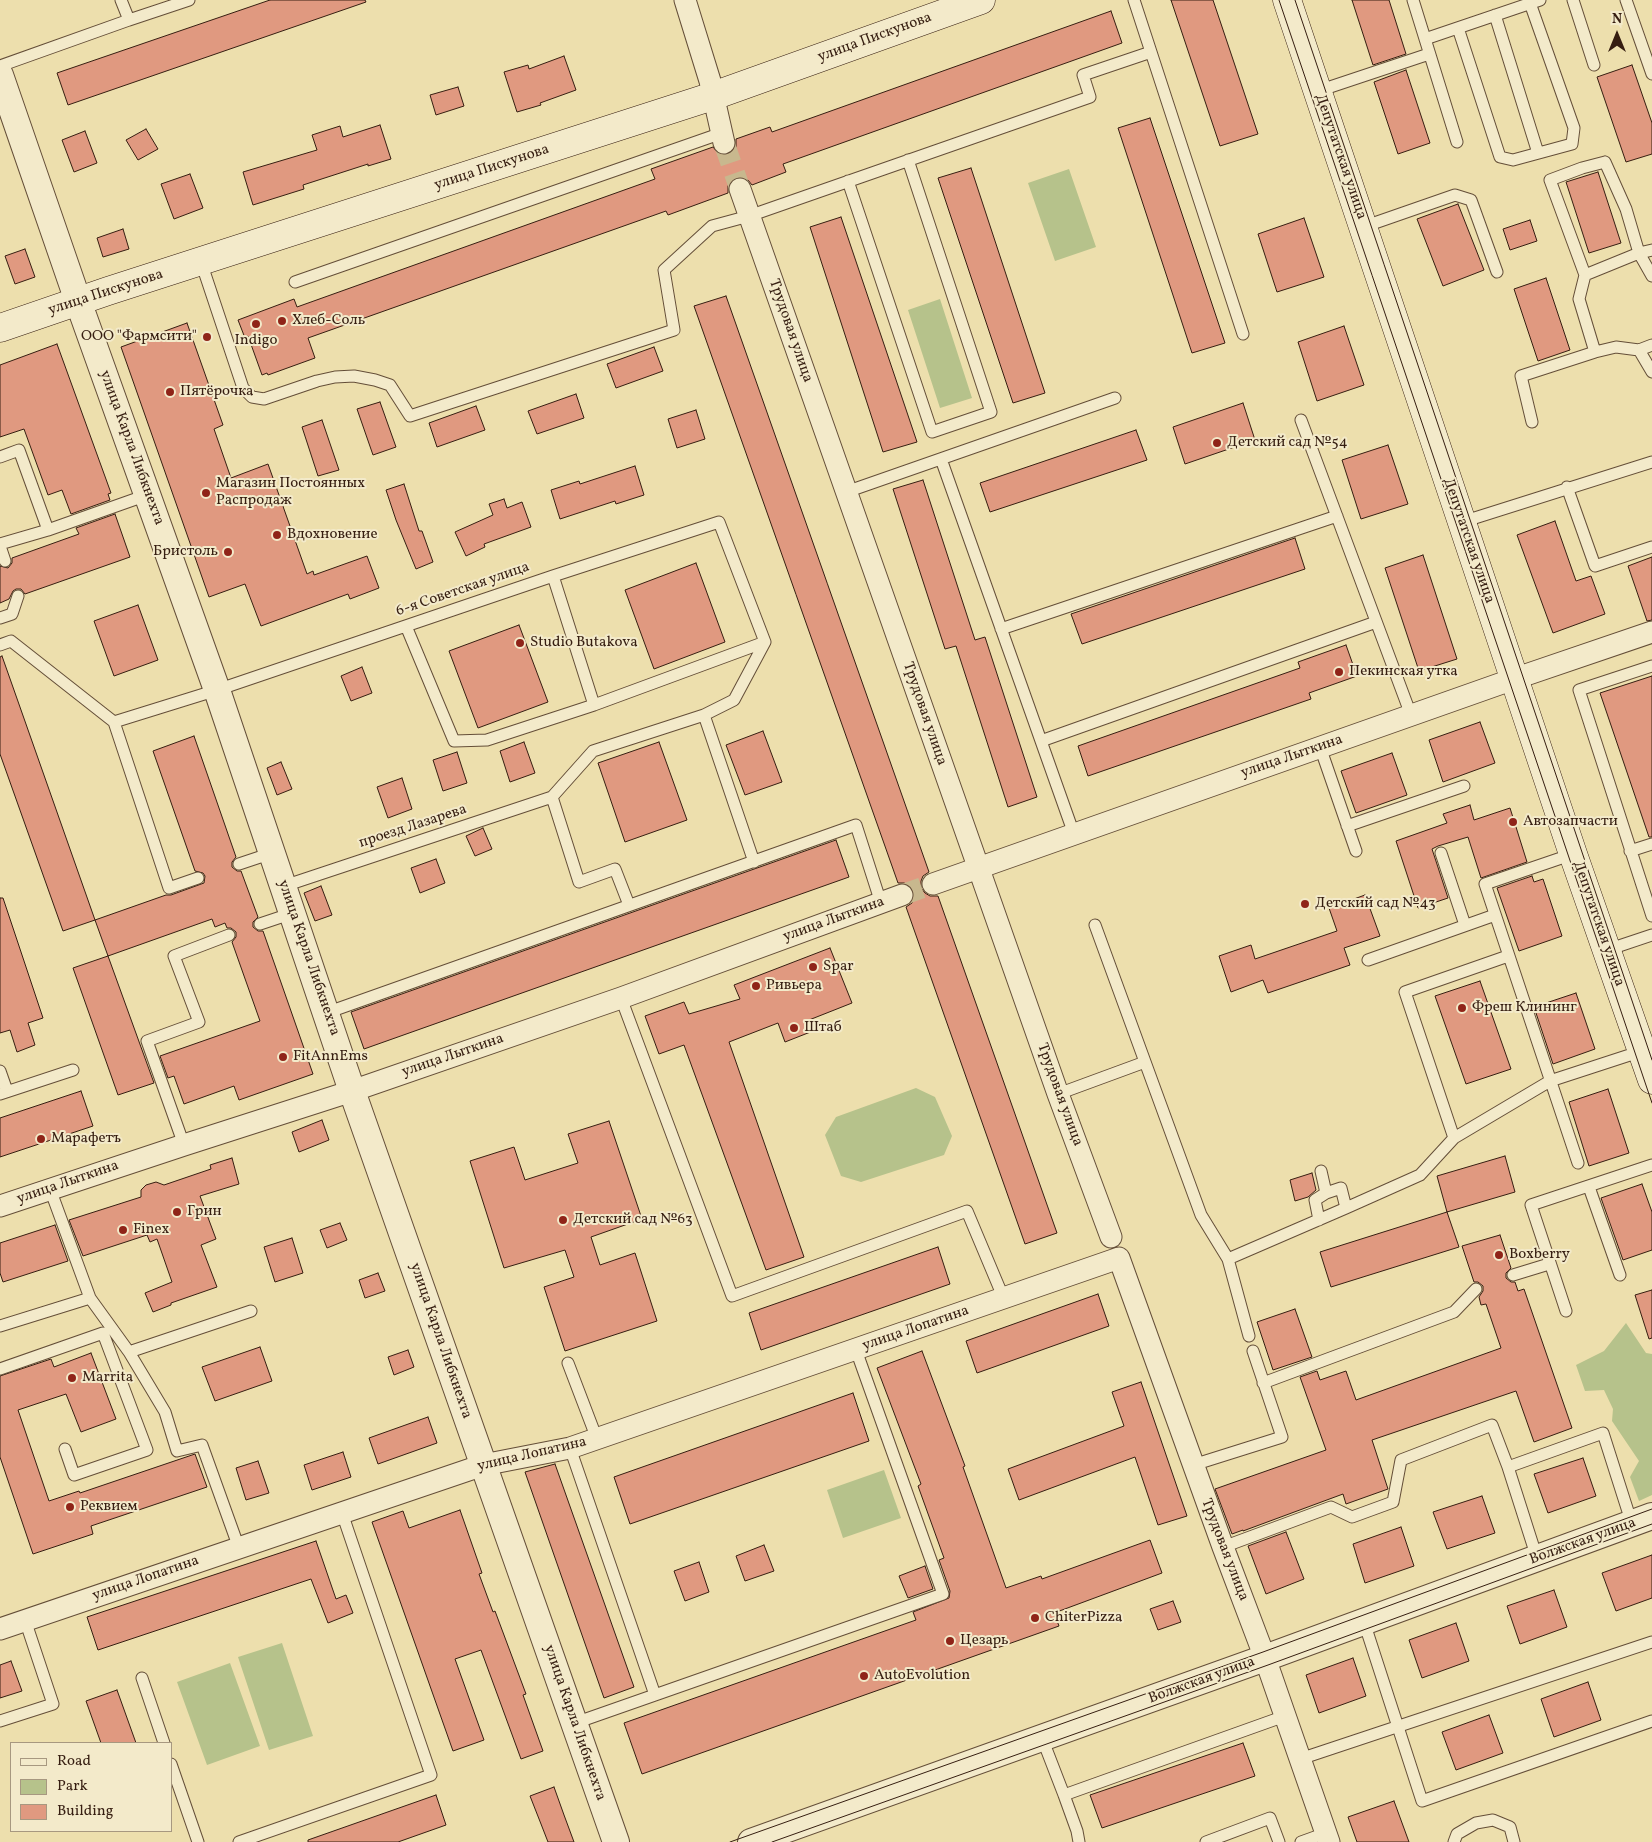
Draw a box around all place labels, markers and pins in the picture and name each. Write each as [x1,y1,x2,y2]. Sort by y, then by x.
place label: Хлеб-Соль [292,312,365,330]
marker: Хлеб-Соль [276,315,288,327]
marker: Indigo [250,318,262,330]
place label: ООО "Фармсити" [81,328,197,346]
marker: ООО "Фармсити" [201,331,213,343]
place label: Indigo [235,332,277,350]
place label: Пятёрочка [180,383,254,401]
marker: Пятёрочка [164,386,176,398]
place label: Детский сад №54 [1227,434,1348,452]
marker: Детский сад №54 [1211,437,1223,449]
place label: Магазин Постоянных Распродаж [216,475,365,510]
marker: Магазин Постоянных Распродаж [200,487,212,499]
place label: Вдохновение [287,526,378,544]
marker: Вдохновение [271,529,283,541]
place label: Бристоль [153,543,218,561]
marker: Бристоль [222,546,234,558]
place label: Studio Butakova [530,634,638,652]
marker: Studio Butakova [514,637,526,649]
place label: Пекинская утка [1349,663,1458,681]
marker: Пекинская утка [1333,666,1345,678]
place label: Автозапчасти [1523,813,1618,831]
marker: Автозапчасти [1507,816,1519,828]
place label: Детский сад №43 [1315,895,1436,913]
marker: Детский сад №43 [1299,898,1311,910]
place label: Spar [823,958,854,976]
marker: Spar [807,961,819,973]
place label: Ривьера [766,977,822,995]
marker: Ривьера [750,980,762,992]
place label: Фрeш Клининг [1472,999,1577,1017]
marker: Фрeш Клининг [1456,1002,1468,1014]
place label: Штаб [804,1019,842,1037]
marker: Штаб [788,1022,800,1034]
place label: FitAnnEms [293,1048,368,1066]
marker: FitAnnEms [277,1051,289,1063]
place label: Марафетъ [51,1130,121,1148]
marker: Марафетъ [35,1133,47,1145]
place label: Грин [187,1203,222,1221]
marker: Грин [171,1206,183,1218]
place label: Детский сад №63 [573,1211,693,1229]
marker: Детский сад №63 [557,1214,569,1226]
place label: Finex [133,1221,169,1239]
marker: Finex [117,1224,129,1236]
place label: Boxberry [1509,1246,1570,1264]
marker: Boxberry [1493,1249,1505,1261]
place label: Marrita [82,1369,133,1387]
marker: Marrita [66,1372,78,1384]
place label: Реквием [80,1498,138,1516]
marker: Реквием [64,1501,76,1513]
place label: ChiterPizza [1045,1609,1122,1627]
marker: ChiterPizza [1029,1612,1041,1624]
place label: Цезарь [960,1632,1009,1650]
marker: Цезарь [944,1635,956,1647]
place label: AutoEvolution [874,1667,970,1685]
marker: AutoEvolution [858,1670,870,1682]

